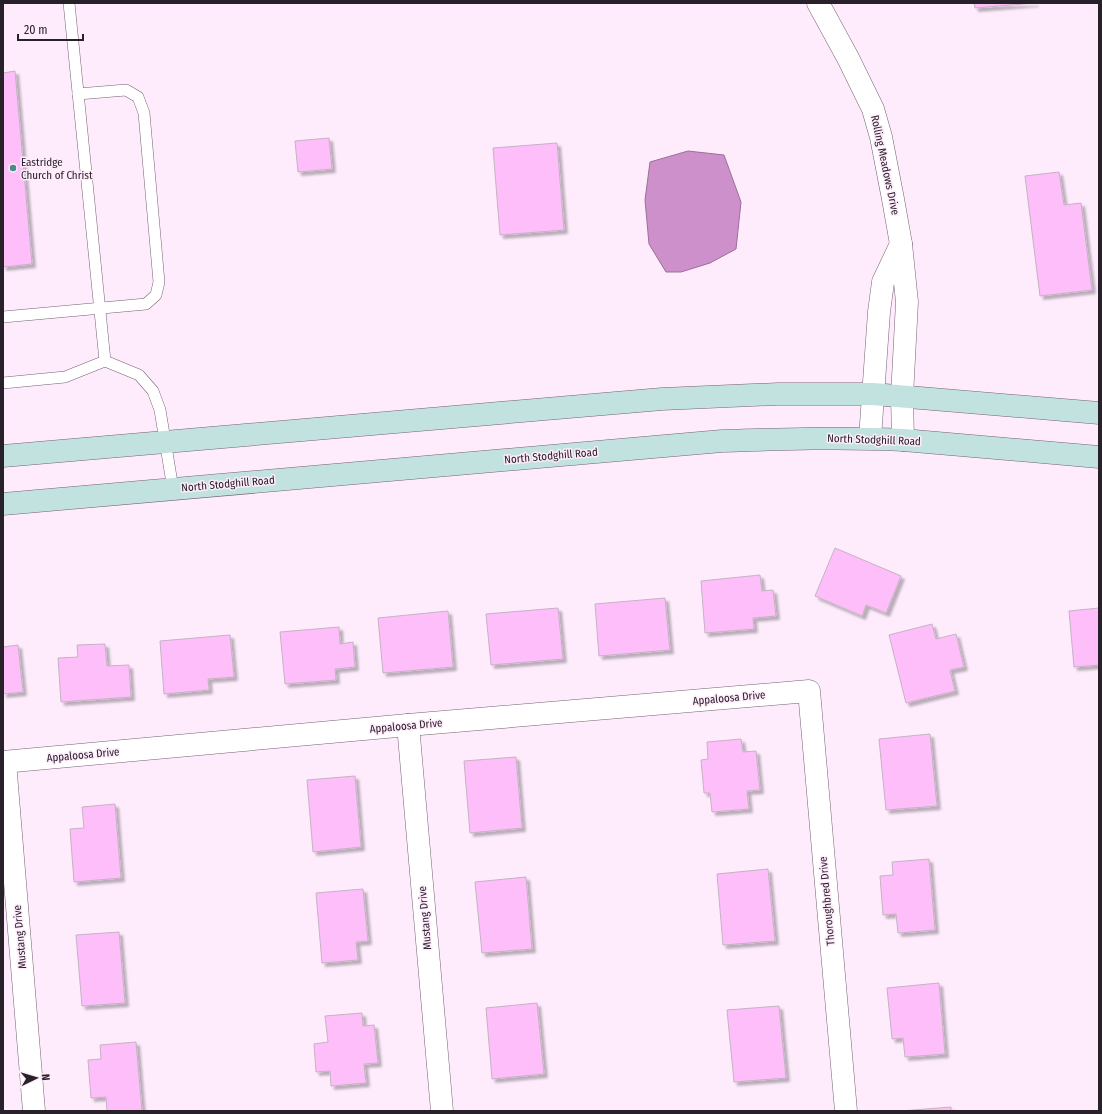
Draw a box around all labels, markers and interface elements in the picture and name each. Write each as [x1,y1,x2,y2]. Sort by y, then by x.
scale bar [18,16,83,42]
text: 20 m [24,23,48,37]
street label: Rolling Meadows Drive [868,114,902,216]
place label: Eastridge Church of Christ [21,156,93,182]
marker: Eastridge Church of Christ [8,163,18,173]
street label: North Stodghill Road [827,432,921,448]
street label: North Stodghill Road [504,445,598,467]
street label: North Stodghill Road [181,473,275,495]
street label: Appaloosa Drive [692,688,766,708]
street label: Appaloosa Drive [369,716,443,736]
street label: Appaloosa Drive [46,745,120,765]
street label: Thoroughbred Drive [817,856,837,946]
street label: Mustang Drive [416,886,434,950]
street label: Mustang Drive [11,905,29,969]
north arrow [16,1058,56,1098]
text: N [39,1073,52,1081]

